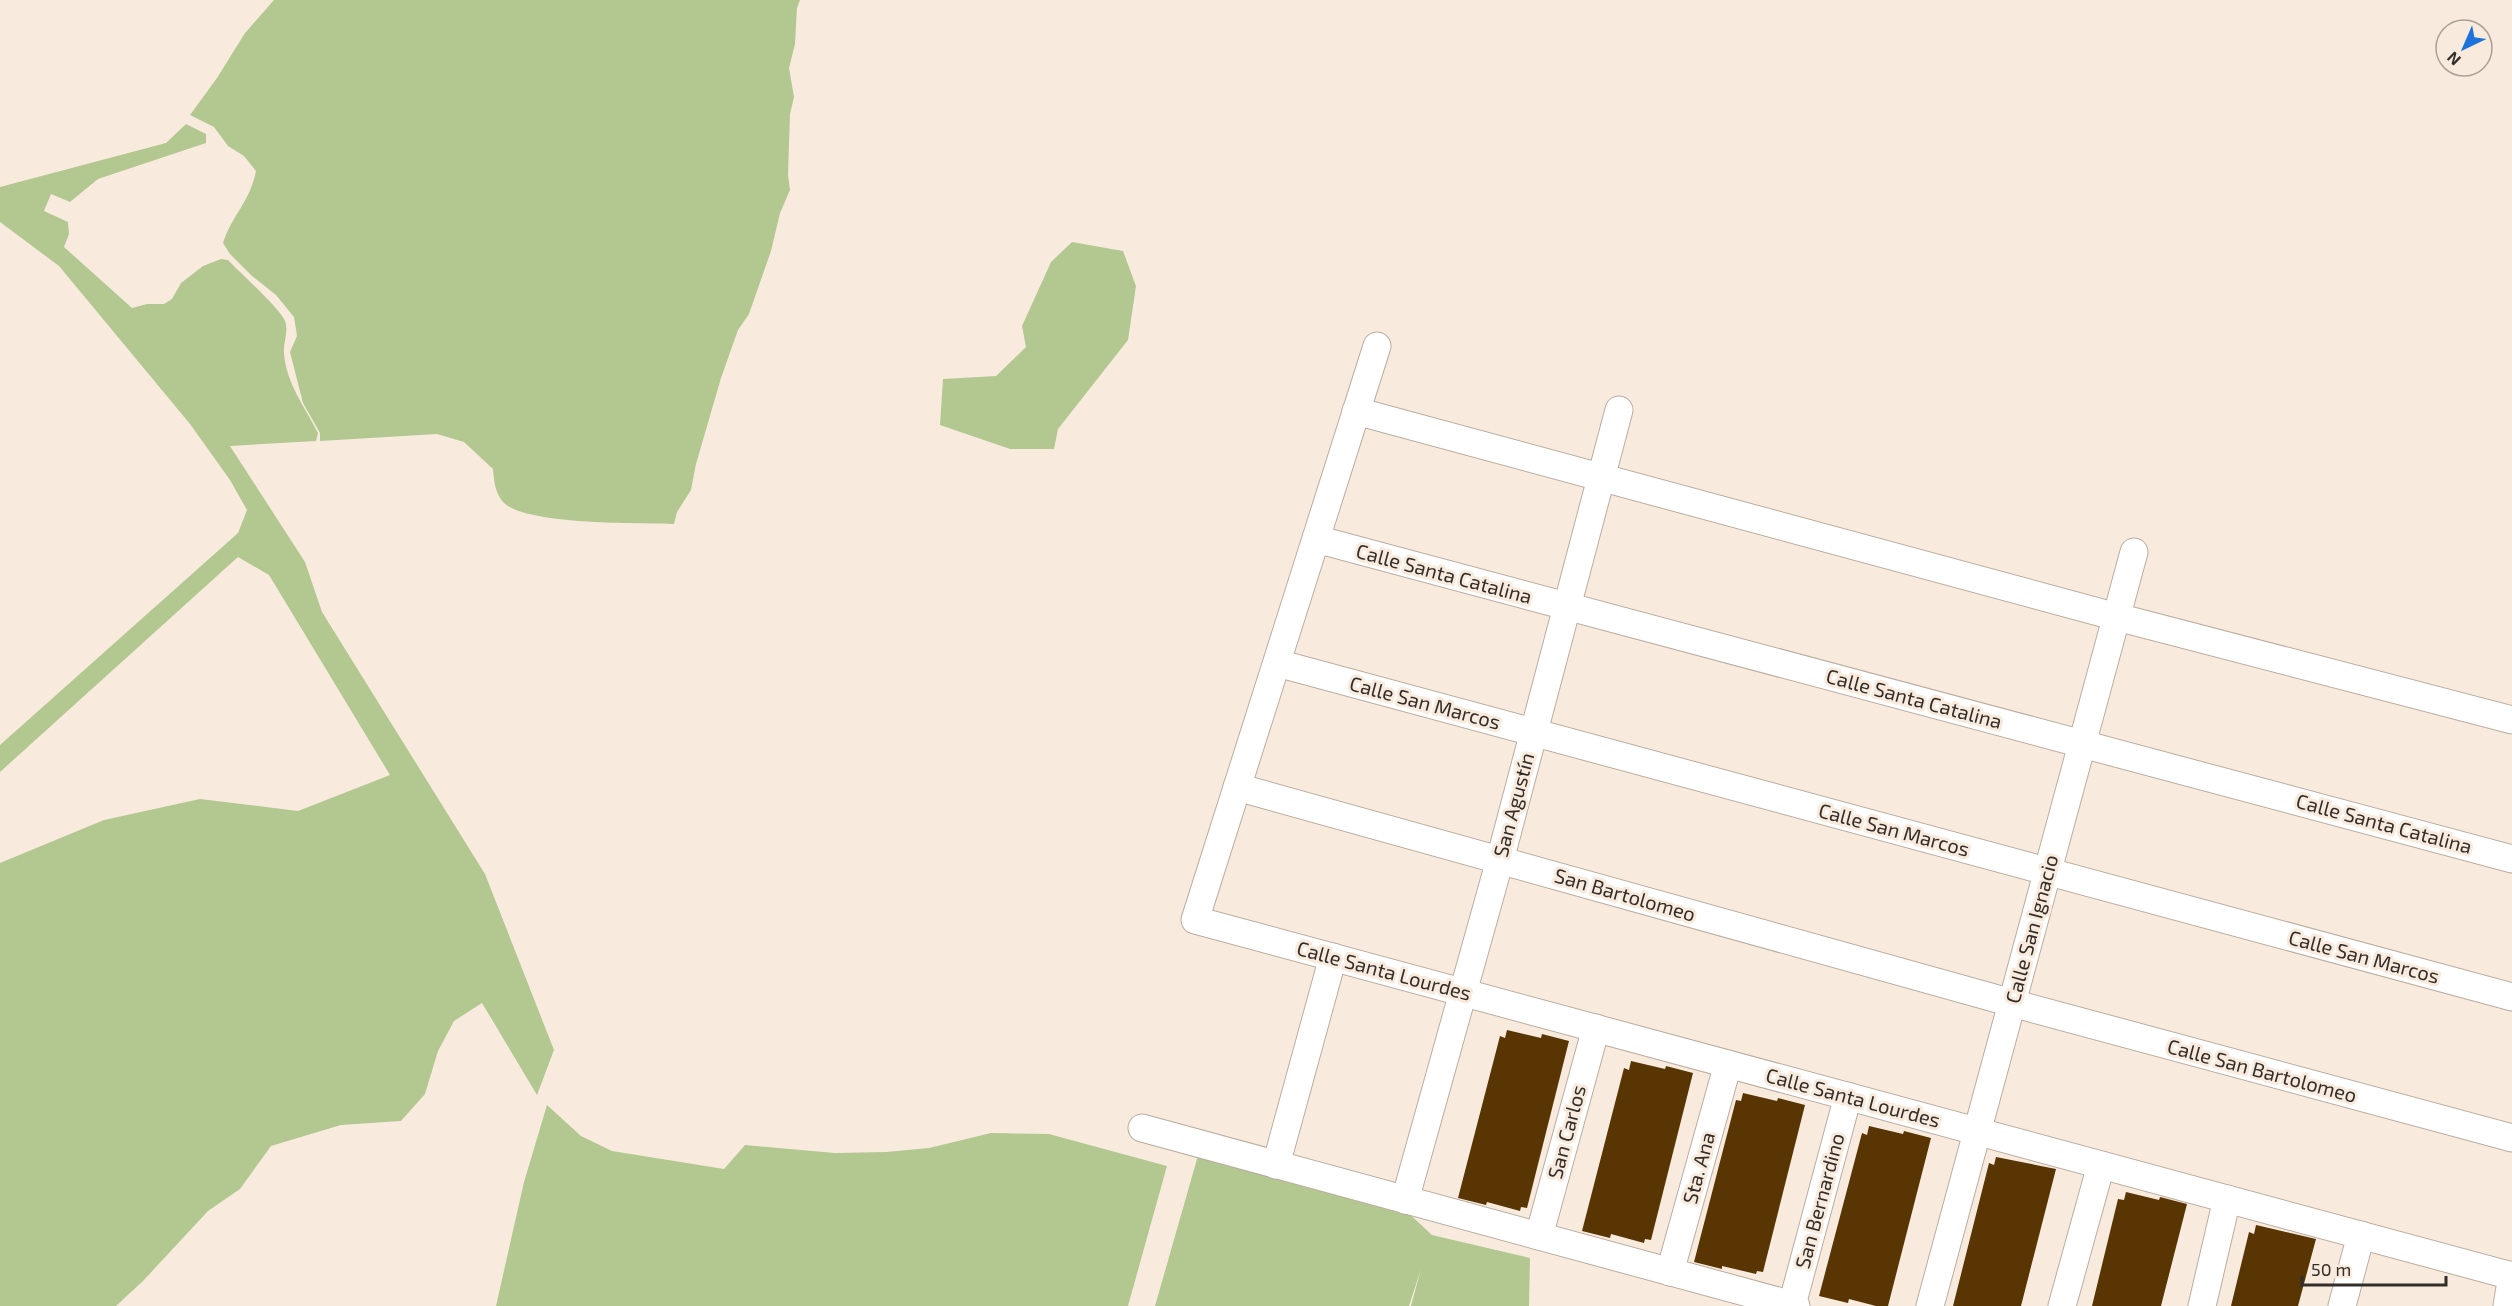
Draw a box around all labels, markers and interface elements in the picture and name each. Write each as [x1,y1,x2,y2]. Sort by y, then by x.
north arrow [2434,18,2494,78]
text: N [2442,48,2464,70]
street label: Calle Santa Catalina [1354,538,1535,608]
street label: Calle Santa Catalina [1824,663,2005,733]
street label: Calle San Marcos [1347,670,1503,734]
street label: San Agustín [1488,750,1538,860]
street label: Calle Santa Catalina [2294,788,2475,858]
street label: Calle San Marcos [1816,797,1972,861]
street label: Calle San Ignacio [2000,852,2062,1006]
street label: San Bartolomeo [1552,862,1699,926]
street label: Calle San Marcos [2286,924,2442,988]
street label: Calle Santa Lourdes [1294,935,1474,1005]
street label: Calle San Bartolomeo [2165,1033,2360,1107]
street label: Calle Santa Lourdes [1763,1062,1943,1132]
street label: San Carlos [1542,1082,1590,1181]
street label: Sta. Ana [1677,1129,1719,1206]
street label: San Bernardino [1789,1130,1849,1271]
scale bar [2302,1249,2446,1287]
text: 50 m [2311,1258,2351,1280]

